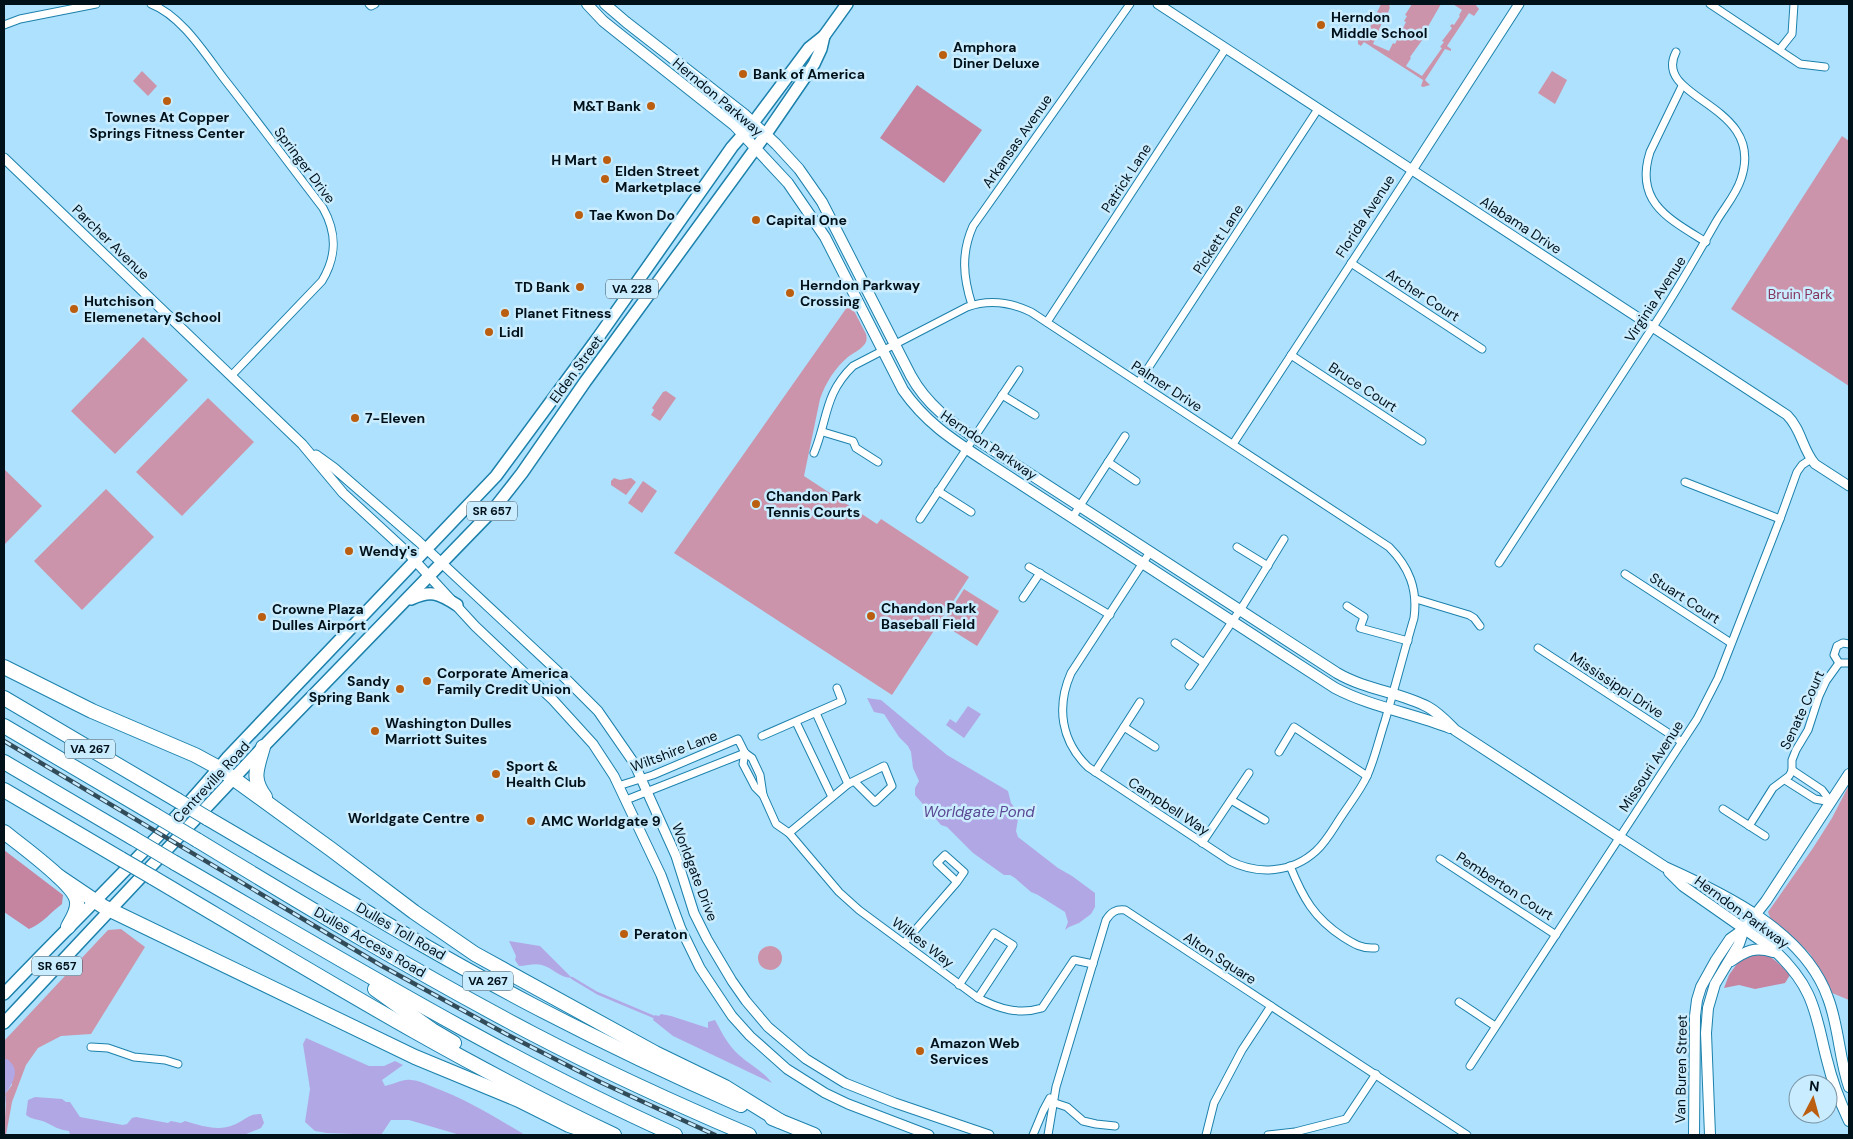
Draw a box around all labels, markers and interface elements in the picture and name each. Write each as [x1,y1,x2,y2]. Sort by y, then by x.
place label: Herndon Middle School [1331,8,1427,42]
marker: Herndon Middle School [1315,19,1327,31]
place label: Amphora Diner Deluxe [953,38,1040,72]
marker: Amphora Diner Deluxe [937,49,949,61]
street label: Herndon Parkway [669,54,767,140]
place label: Bank of America [753,65,865,83]
marker: Bank of America [737,68,749,80]
street label: Arkansas Avenue [978,91,1056,191]
marker: Townes At Copper Springs Fitness Center [161,95,173,107]
place label: M&T Bank [573,97,641,115]
marker: M&T Bank [645,100,657,112]
place label: Townes At Copper Springs Fitness Center [89,108,245,142]
street label: Springer Drive [270,123,340,207]
street label: Patrick Lane [1097,140,1155,216]
place label: H Mart [551,151,597,169]
marker: H Mart [601,154,613,166]
place label: Elden Street Marketplace [615,162,701,196]
street label: Florida Avenue [1332,171,1398,261]
marker: Elden Street Marketplace [599,173,611,185]
street label: Alabama Drive [1477,192,1565,258]
street label: Parcher Avenue [68,201,154,284]
street label: Pickett Lane [1189,201,1247,277]
place label: Tae Kwon Do [589,206,675,224]
marker: Tae Kwon Do [573,209,585,221]
place label: Capital One [766,211,847,229]
marker: Capital One [750,214,762,226]
street label: Virginia Avenue [1620,252,1690,346]
street label: Archer Court [1383,265,1463,325]
place label: Herndon Parkway Crossing [800,276,921,310]
place label: TD Bank [515,278,570,296]
road number: VA 228 [606,280,658,298]
marker: TD Bank [574,281,586,293]
park label: Bruin Park [1768,285,1832,303]
marker: Herndon Parkway Crossing [784,287,796,299]
place label: Hutchison Elemenetary School [84,292,221,326]
marker: Hutchison Elemenetary School [68,303,80,315]
place label: Planet Fitness [515,304,612,322]
marker: Planet Fitness [499,307,511,319]
place label: Lidl [499,323,524,341]
marker: Lidl [483,326,495,338]
street label: Elden Street [545,332,607,406]
street label: Palmer Drive [1128,356,1206,416]
street label: Bruce Court [1325,358,1401,416]
street label: Herndon Parkway [937,406,1041,484]
place label: 7-Eleven [365,409,425,427]
marker: 7-Eleven [349,412,361,424]
place label: Chandon Park Tennis Courts [766,487,862,521]
marker: Chandon Park Tennis Courts [750,498,762,510]
road number: SR 657 [467,502,517,520]
place label: Wendy's [359,542,417,560]
marker: Wendy's [343,545,355,557]
street label: Stuart Court [1646,568,1724,628]
place label: Chandon Park Baseball Field [881,599,977,633]
place label: Crowne Plaza Dulles Airport [272,600,366,634]
marker: Chandon Park Baseball Field [865,610,877,622]
marker: Crowne Plaza Dulles Airport [256,611,268,623]
street label: Mississippi Drive [1567,648,1667,722]
place label: Corporate America Family Credit Union [437,664,571,698]
street label: Senate Court [1776,667,1828,753]
place label: Sandy Spring Bank [309,672,391,706]
marker: Corporate America Family Credit Union [421,675,433,687]
marker: Sandy Spring Bank [394,683,406,695]
place label: Washington Dulles Marriott Suites [385,714,512,748]
street label: Missouri Avenue [1615,717,1687,815]
marker: Washington Dulles Marriott Suites [369,725,381,737]
street label: Wiltshire Lane [628,726,720,776]
street label: Centreville Road [168,737,254,827]
road number: VA 267 [65,740,115,759]
place label: Sport & Health Club [506,757,586,791]
marker: Sport & Health Club [490,768,502,780]
street label: Campbell Way [1125,773,1213,839]
water label: Worldgate Pond [923,802,1035,822]
place label: Worldgate Centre [348,809,470,827]
marker: Worldgate Centre [474,812,486,824]
place label: AMC Worldgate 9 [541,812,661,830]
marker: AMC Worldgate 9 [525,815,537,827]
street label: Worldgate Drive [668,820,722,924]
street label: Pemberton Court [1453,848,1557,924]
street label: Herndon Parkway [1691,872,1793,953]
street label: Dulles Toll Road [353,898,449,964]
street label: Dulles Access Road [311,903,429,981]
street label: Wilkes Way [888,913,958,971]
place label: Peraton [634,925,688,943]
marker: Peraton [618,928,630,940]
street label: Alton Square [1180,928,1260,988]
road number: SR 657 [32,956,82,976]
road number: VA 267 [463,971,513,990]
street label: Van Buren Street [1671,1014,1691,1124]
place label: Amazon Web Services [930,1034,1020,1068]
marker: Amazon Web Services [914,1045,926,1057]
north arrow [1788,1074,1838,1124]
text: N [1808,1077,1820,1096]

